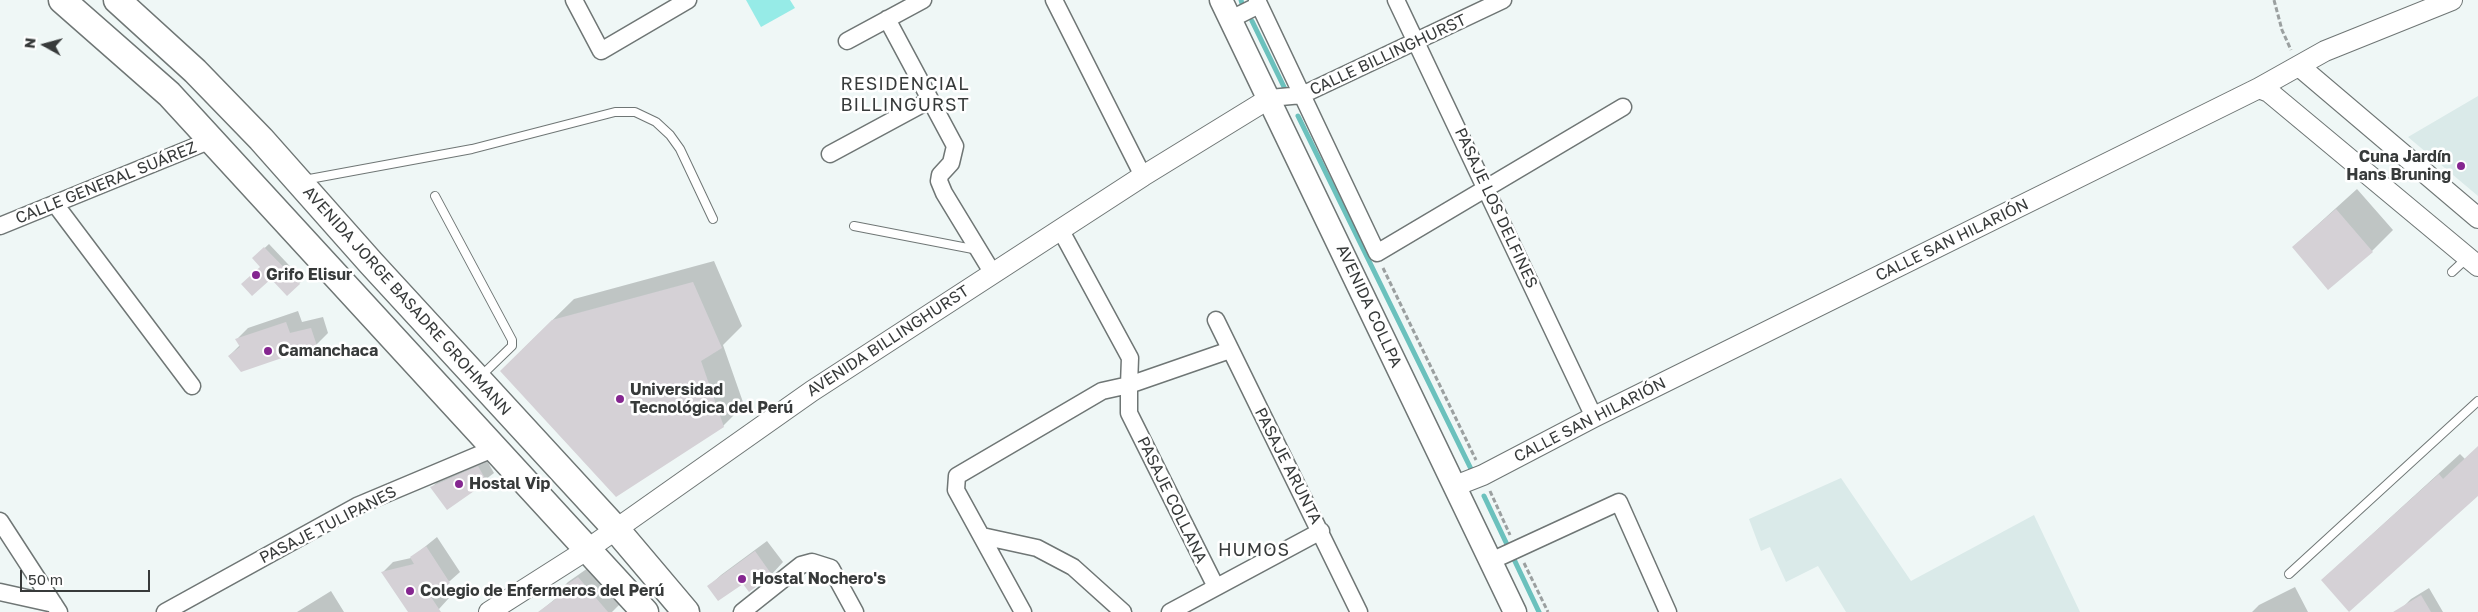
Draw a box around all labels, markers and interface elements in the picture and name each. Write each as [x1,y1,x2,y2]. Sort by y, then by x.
street label: CALLE BILLINGHURST [1307,10,1469,100]
north arrow [20,20,70,70]
text: N [21,37,39,49]
district label: RESIDENCIAL BILLINGURST [839,73,971,116]
street label: PASAJE LOS DELFINES [1450,125,1542,291]
street label: CALLE GENERAL SUÁREZ [13,138,199,228]
place label: Cuna Jardín Hans Bruning [2346,147,2451,185]
marker: Cuna Jardín Hans Bruning [2455,160,2467,172]
street label: AVENIDA JORGE BASADRE GROHMANN [299,182,515,420]
street label: CALLE SAN HILARIÓN [1872,195,2032,285]
street label: AVENIDA COLLPA [1332,241,1406,371]
place label: Grifo Elisur [266,265,352,285]
marker: Grifo Elisur [250,269,262,281]
street label: AVENIDA BILLINGHURST [803,281,973,401]
place label: Camanchaca [278,341,378,361]
marker: Camanchaca [262,345,274,357]
street label: CALLE SAN HILARIÓN [1511,373,1669,467]
place label: Universidad Tecnológica del Perú [630,380,793,418]
marker: Universidad Tecnológica del Perú [614,393,626,405]
street label: PASAJE ARUNTA [1250,405,1326,527]
street label: PASAJE COLLANA [1133,434,1211,566]
place label: Hostal Vip [469,474,550,494]
marker: Hostal Vip [453,478,465,490]
street label: PASAJE TULIPANES [256,482,400,568]
district label: HUMOS [1217,539,1291,561]
scale bar [22,560,152,592]
place label: Hostal Nochero's [752,569,886,589]
text: 50 m [28,570,63,588]
marker: Hostal Nochero's [736,573,748,585]
place label: Colegio de Enfermeros del Perú [420,581,664,601]
marker: Colegio de Enfermeros del Perú [404,585,416,597]

